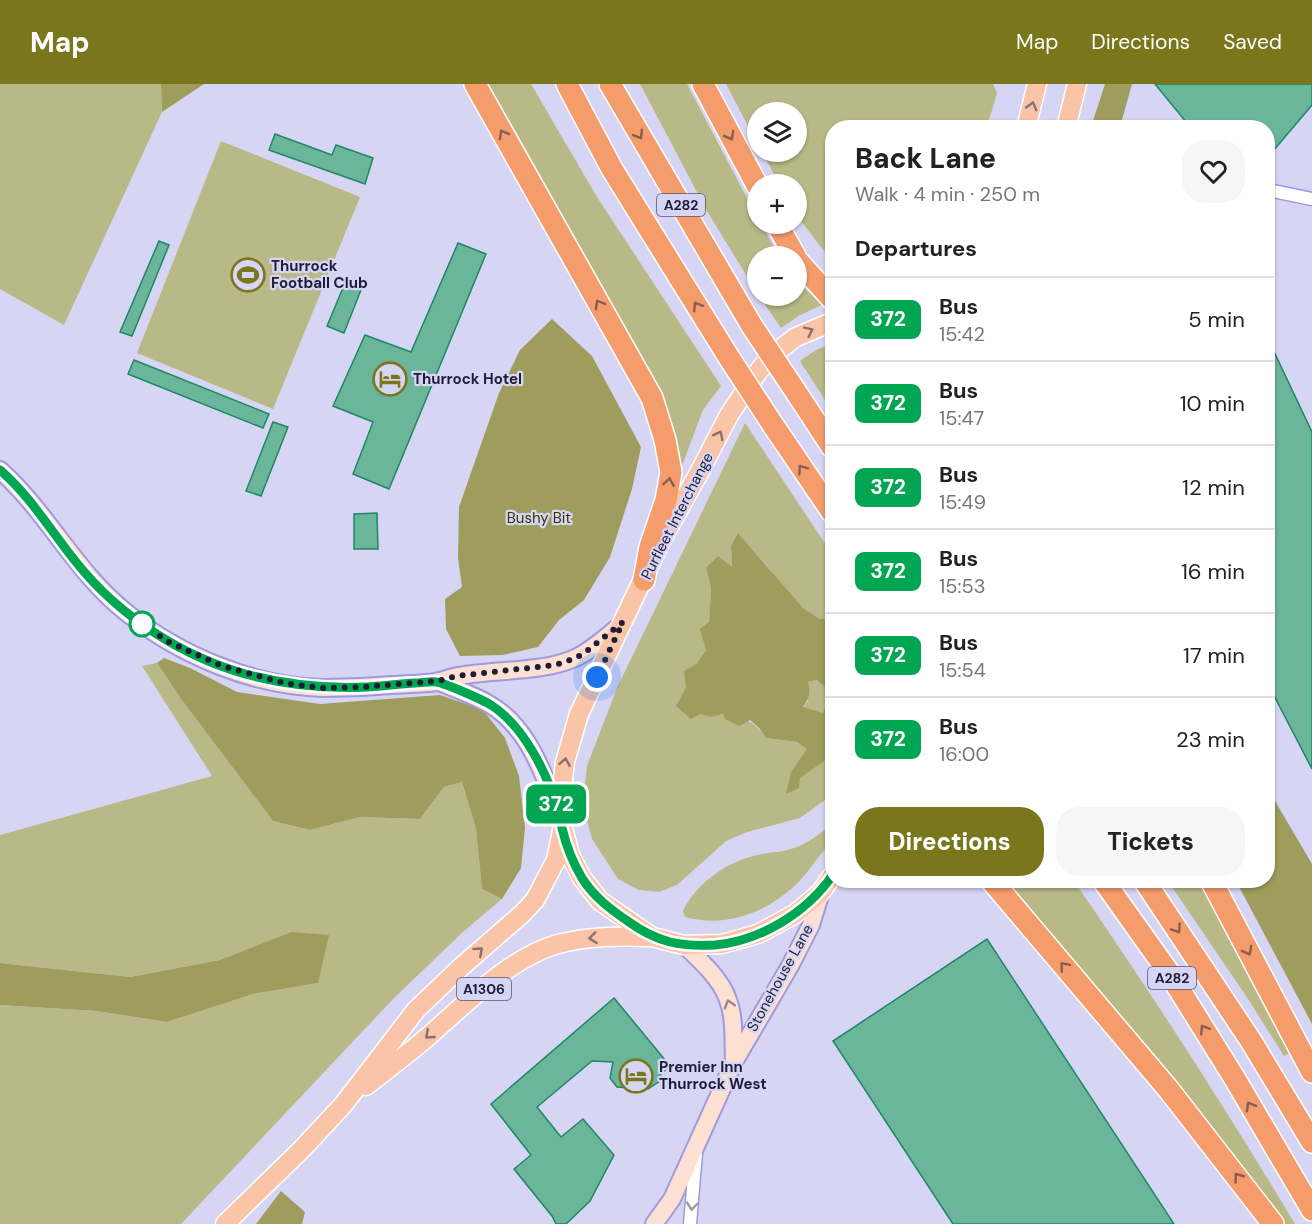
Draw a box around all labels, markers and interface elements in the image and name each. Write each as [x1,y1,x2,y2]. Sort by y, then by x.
text: Map [30,24,90,61]
text: Map [1016,28,1058,56]
text: Directions [1091,28,1190,56]
text: Saved [1223,28,1282,56]
one-way arrow [1024,101,1037,111]
map controls [747,102,807,306]
button: layers [747,102,807,162]
one-way arrow [632,129,644,139]
one-way arrow [723,129,734,140]
one-way arrow [499,130,510,141]
text: Back Lane [855,140,996,177]
button: heart [1182,140,1245,203]
button: + [747,174,807,234]
text: Walk · 4 min · 250 m [855,181,1040,207]
road number: A282 [657,194,705,216]
text: Departures [855,234,977,263]
button: − [747,246,807,306]
place label: Thurrock Football Club [271,256,368,293]
sports icon: Thurrock Football Club [230,257,266,293]
text: Bus [939,292,978,321]
one-way arrow [595,300,607,310]
one-way arrow [693,302,705,312]
text: 372 [870,305,906,333]
text: 5 min [1188,305,1245,334]
text: 15:42 [939,321,985,347]
one-way arrow [802,327,813,339]
hotel icon: Thurrock Hotel [372,361,408,397]
place label: Thurrock Hotel [413,369,522,389]
text: Bus [939,376,978,405]
text: 372 [870,389,906,417]
text: 10 min [1180,389,1245,418]
text: 15:47 [939,405,984,431]
one-way arrow [712,430,723,441]
street label: Purfleet Interchange [636,449,718,583]
text: Bus [939,460,978,489]
one-way arrow [798,464,809,475]
text: 372 [870,473,906,501]
text: 12 min [1182,473,1245,502]
one-way arrow [662,478,675,488]
text: 15:49 [939,489,986,515]
park label: Bushy Bit [507,508,571,528]
text: Bus [939,544,978,573]
text: 372 [870,557,906,585]
text: 16 min [1181,557,1245,586]
text: 15:53 [939,573,986,599]
unlabelled marker [129,611,155,637]
text: Bus [939,628,978,657]
text: 372 [870,641,906,669]
text: 17 min [1183,641,1245,670]
text: 15:54 [939,657,986,683]
your location [582,662,612,692]
text: Bus [939,712,978,741]
text: 372 [870,725,906,753]
text: 23 min [1176,725,1245,754]
text: 16:00 [939,741,989,767]
one-way arrow [558,758,571,768]
line badge: 372 [522,784,590,824]
text: 372 [538,790,574,818]
button: Directions [855,807,1044,876]
button: Tickets [1056,807,1245,876]
street label: Stonehouse Lane [742,921,818,1035]
one-way arrow [1170,922,1181,933]
one-way arrow [589,931,598,943]
one-way arrow [1241,945,1252,955]
one-way arrow [472,948,483,959]
one-way arrow [1060,962,1071,973]
road number: A282 [1148,967,1196,989]
road number: A1306 [457,978,511,1000]
one-way arrow [724,999,736,1010]
one-way arrow [1199,1025,1211,1035]
one-way arrow [425,1028,436,1039]
place label: Premier Inn Thurrock West [659,1057,767,1094]
hotel icon: Premier Inn Thurrock West [618,1058,654,1094]
one-way arrow [1246,1102,1258,1112]
one-way arrow [1234,1173,1245,1184]
one-way arrow [686,1201,699,1210]

